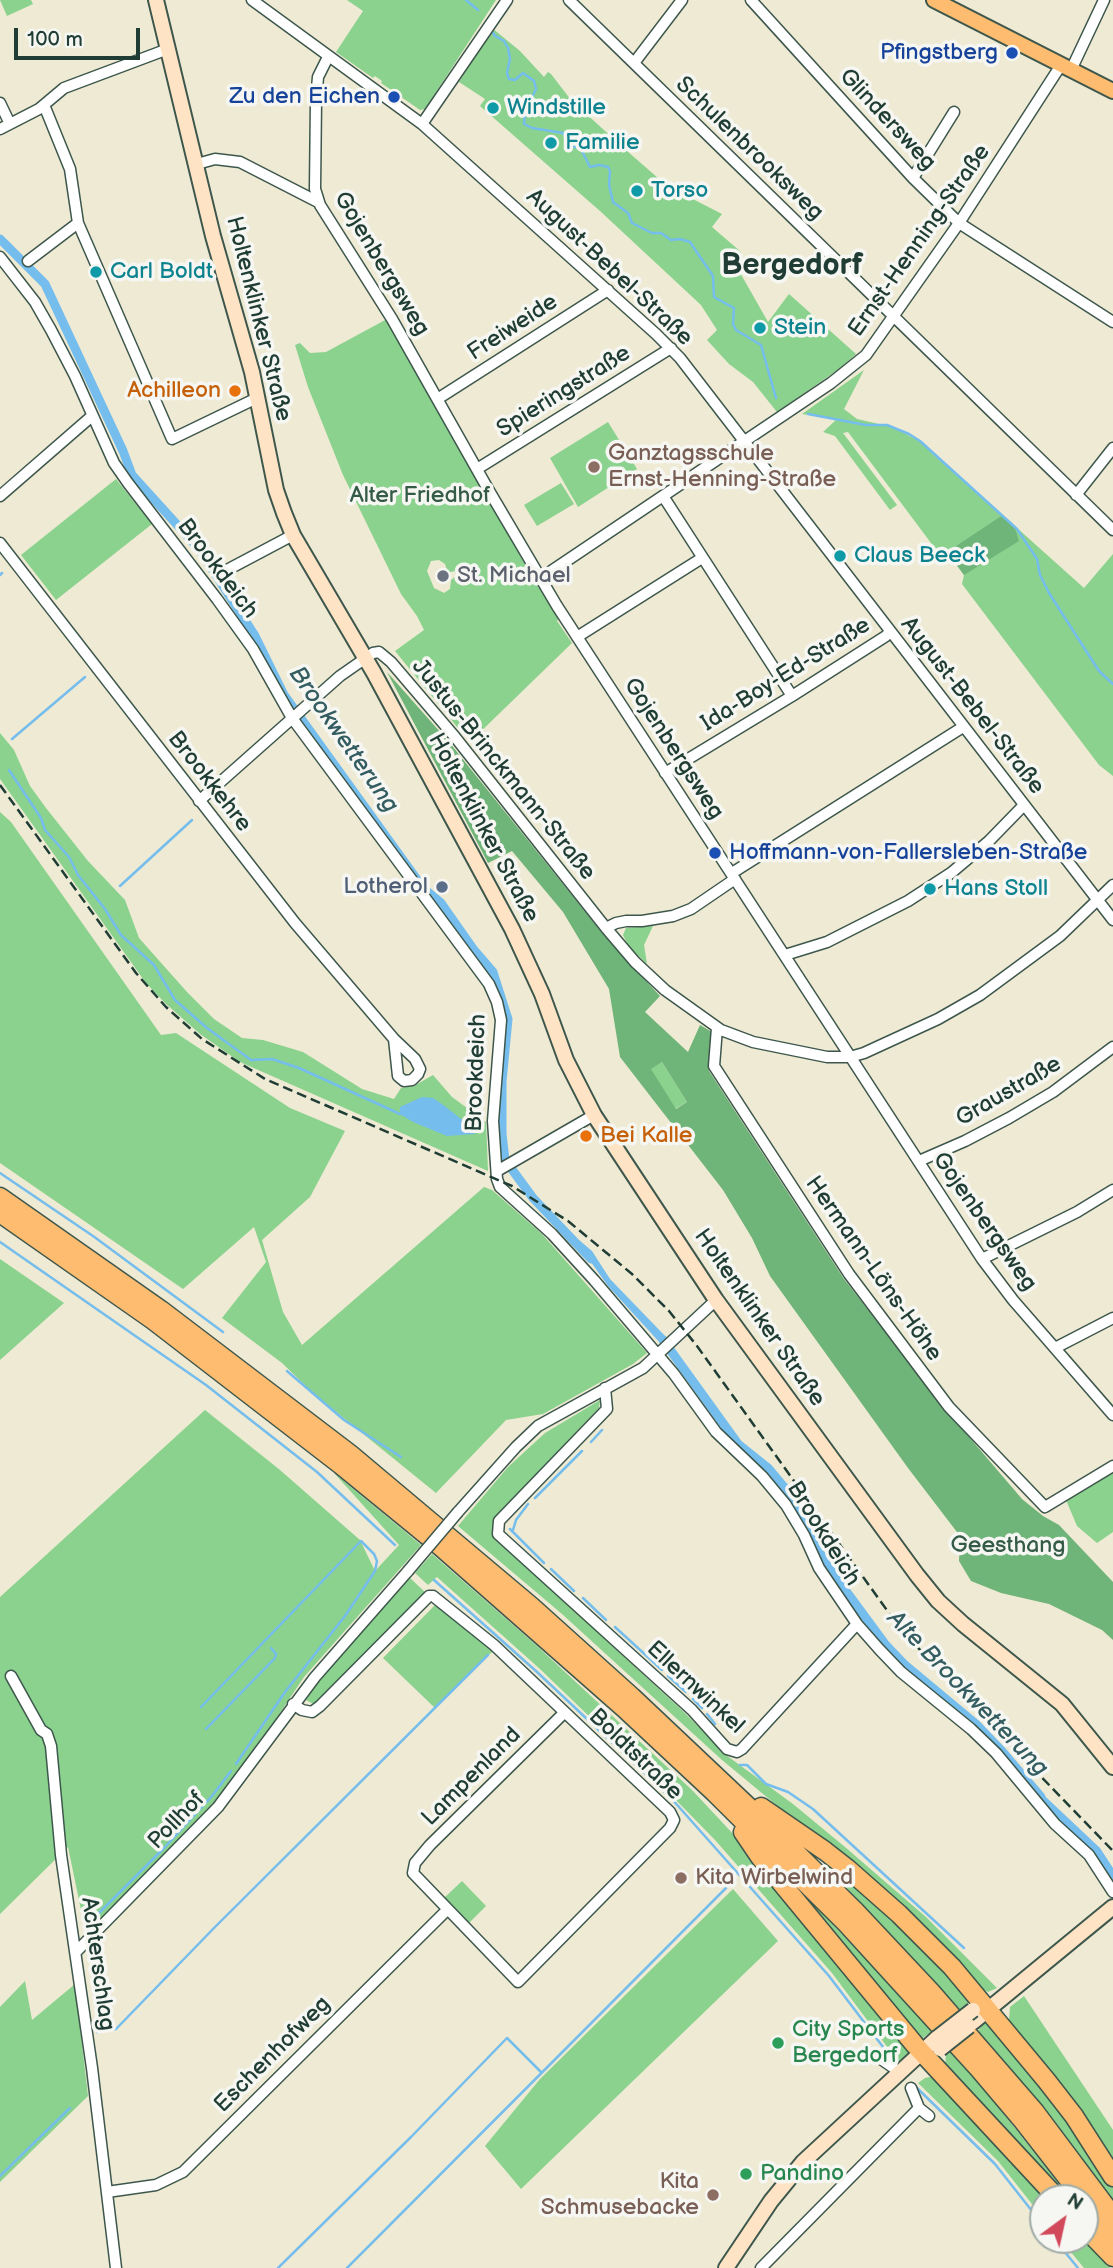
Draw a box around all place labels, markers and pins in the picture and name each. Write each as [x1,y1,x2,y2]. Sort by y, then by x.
place label: Pfingstberg [880,39,998,67]
marker: Pfingstberg [1004,45,1020,61]
place label: Zu den Eichen [229,83,380,111]
marker: Zu den Eichen [386,89,402,105]
place label: Windstille [507,94,606,122]
marker: Windstille [485,100,501,116]
place label: Familie [565,129,640,157]
marker: Familie [543,135,559,151]
place label: Torso [651,177,708,205]
marker: Torso [629,183,645,199]
place label: Carl Boldt [110,258,213,286]
marker: Carl Boldt [88,264,104,280]
place label: Stein [774,314,826,342]
marker: Stein [752,320,768,336]
place label: Achilleon [127,377,221,405]
marker: Achilleon [227,383,243,399]
place label: Ganztagsschule Ernst-Henning-Straße [608,440,836,494]
marker: Ganztagsschule Ernst-Henning-Straße [586,459,602,475]
place label: Claus Beeck [854,542,985,570]
marker: Claus Beeck [832,548,848,564]
place label: St. Michael [457,562,571,590]
marker: St. Michael [435,568,451,584]
place label: Hoffmann-von-Fallersleben-Straße [729,839,1087,867]
marker: Hoffmann-von-Fallersleben-Straße [707,845,723,861]
place label: Lotherol [343,873,428,901]
place label: Hans Stoll [944,875,1048,903]
marker: Lotherol [434,879,450,895]
marker: Hans Stoll [922,881,938,897]
place label: Bei Kalle [600,1122,692,1150]
marker: Bei Kalle [578,1128,594,1144]
place label: Kita Wirbelwind [695,1864,853,1892]
marker: Kita Wirbelwind [673,1870,689,1886]
place label: City Sports Bergedorf [792,2016,904,2070]
marker: City Sports Bergedorf [770,2035,786,2051]
place label: Pandino [760,2160,844,2188]
marker: Pandino [738,2166,754,2182]
place label: Kita Schmusebacke [541,2168,699,2222]
marker: Kita Schmusebacke [705,2187,721,2203]

